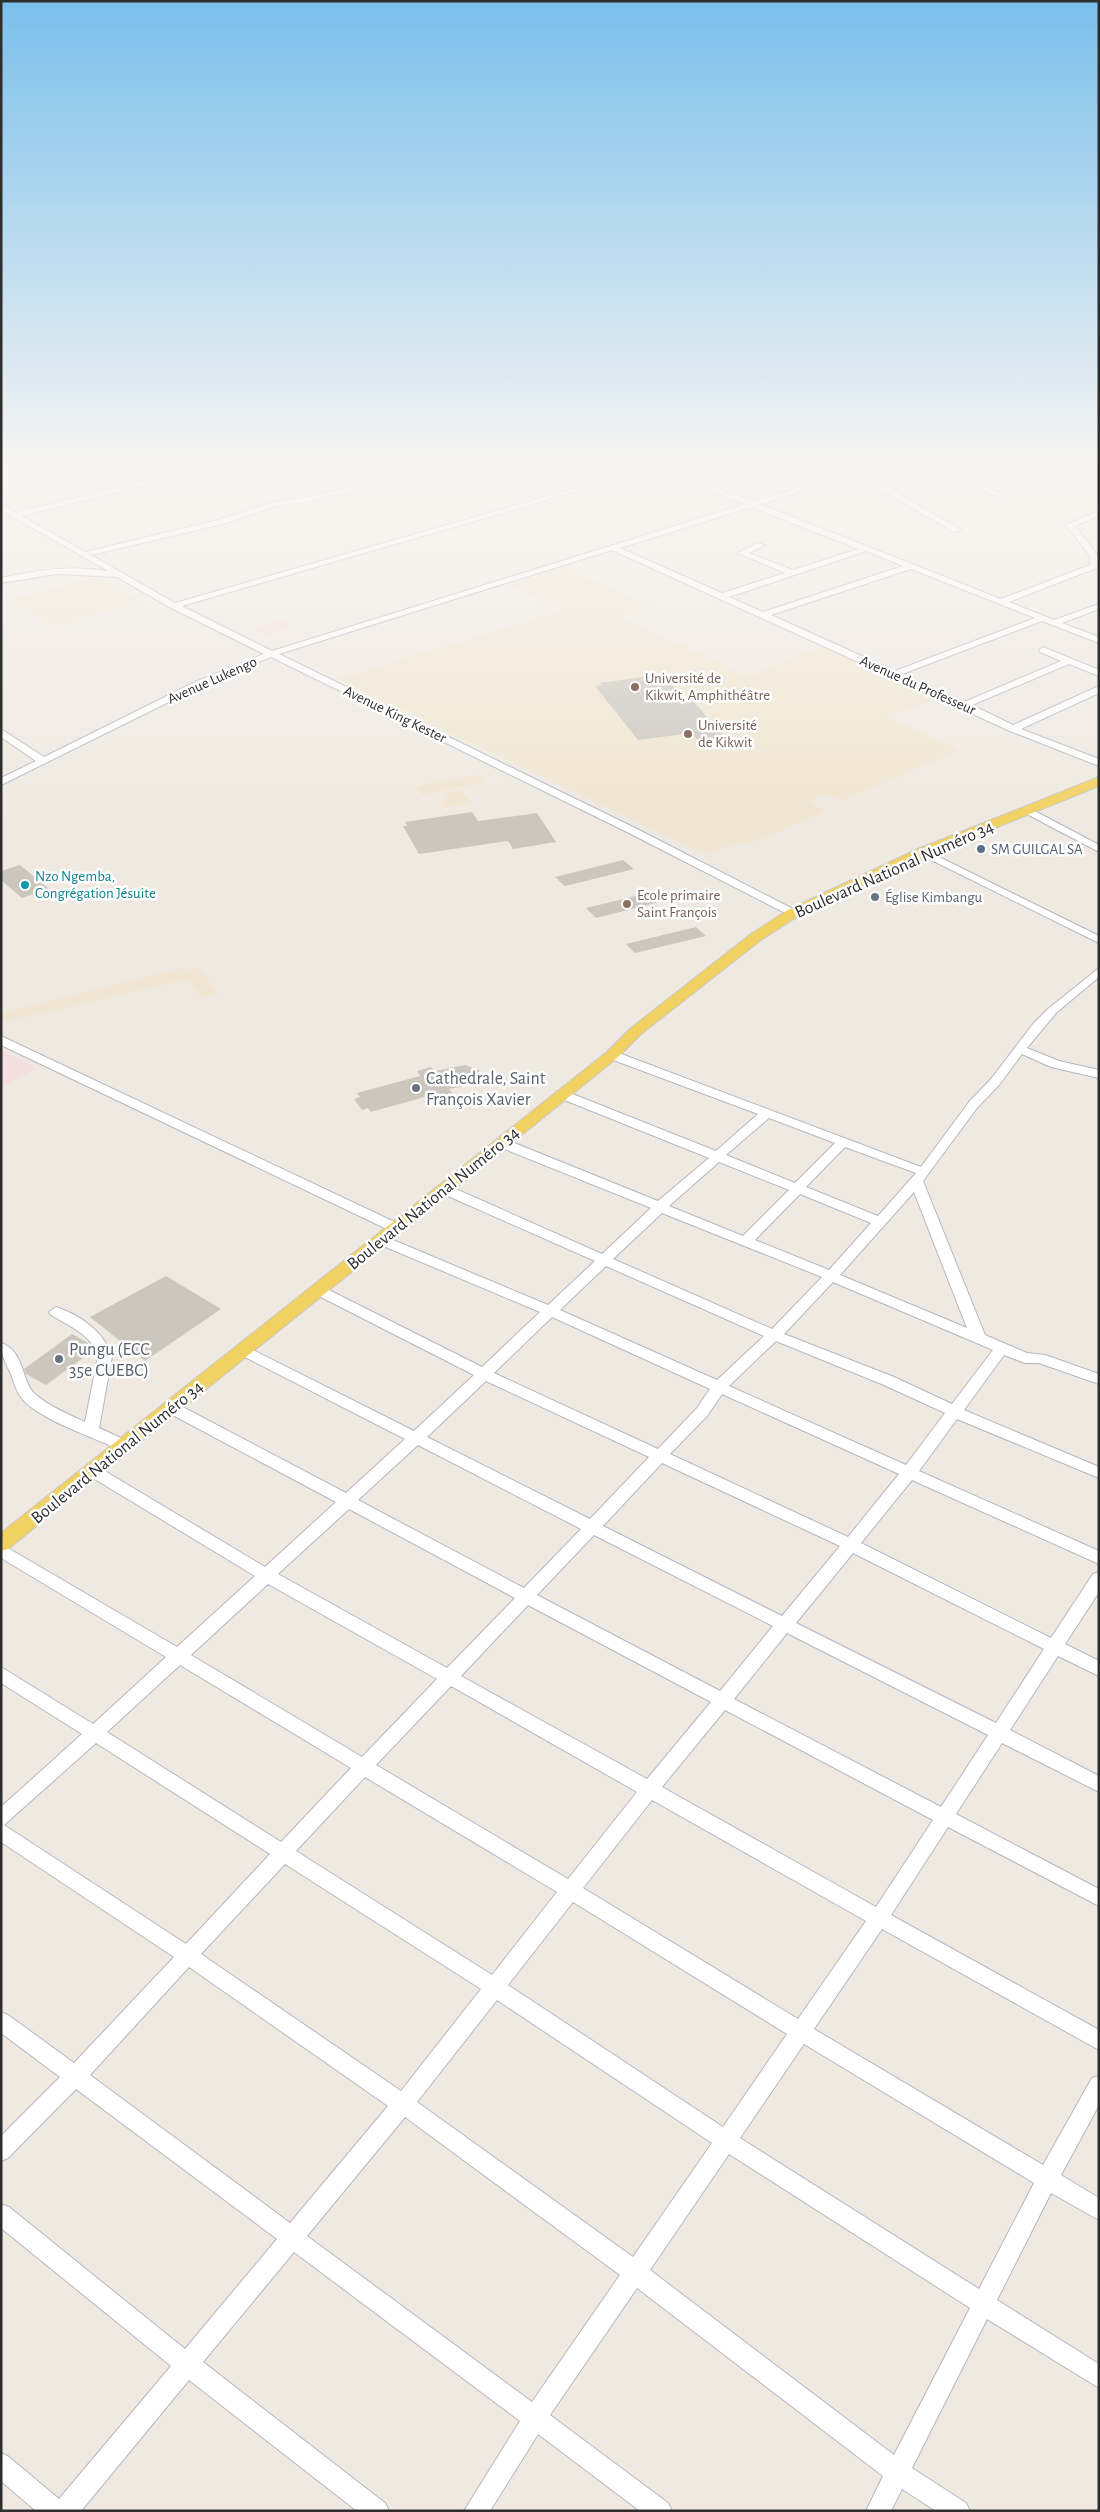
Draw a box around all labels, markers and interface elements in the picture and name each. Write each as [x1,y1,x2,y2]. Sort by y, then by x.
street label: Avenue du Professeur [858,653,978,718]
street label: Avenue Lukengo [165,654,259,707]
place label: Université de Kikwit, Amphithéâtre [645,671,770,703]
marker: Université de Kikwit, Amphithéâtre [629,681,641,693]
street label: Avenue King Kester [341,683,449,746]
place label: Université de Kikwit [698,718,757,750]
marker: Université de Kikwit [682,728,694,740]
street label: Boulevard National Numéro 34 [792,818,997,922]
place label: SM GUILGAL SA [991,842,1083,857]
marker: SM GUILGAL SA [975,843,987,855]
place label: Nzo Ngemba, Congrégation Jésuite [35,869,156,901]
marker: Nzo Ngemba, Congrégation Jésuite [19,879,31,891]
place label: Ecole primaire Saint François [637,888,720,920]
place label: Église Kimbangu [885,888,983,905]
marker: Église Kimbangu [869,891,881,903]
marker: Ecole primaire Saint François [621,898,633,910]
place label: Cathedrale, Saint François Xavier [426,1070,546,1109]
marker: Cathedrale, Saint François Xavier [410,1082,422,1094]
street label: Boulevard National Numéro 34 [344,1124,523,1274]
place label: Pungu (ECC 35e CUEBC) [69,1341,150,1380]
marker: Pungu (ECC 35e CUEBC) [53,1353,65,1365]
street label: Boulevard National Numéro 34 [28,1378,207,1528]

